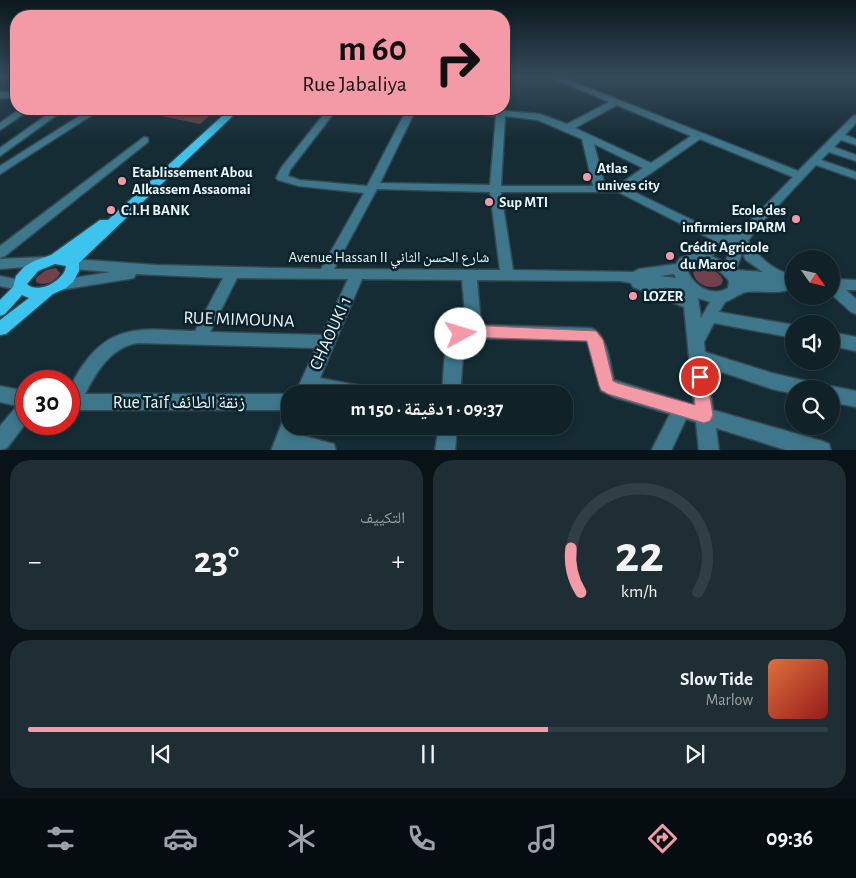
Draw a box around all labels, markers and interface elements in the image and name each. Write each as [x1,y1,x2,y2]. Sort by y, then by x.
icon: right [425,30,490,95]
text: 60 m [338,32,407,67]
text: Rue Jabaliya [302,73,407,95]
place label: Atlas unives city [597,161,660,193]
place label: Etablissement Abou Alkassem Assaomai [132,165,253,197]
marker: Atlas unives city [581,171,593,183]
marker: Etablissement Abou Alkassem Assaomai [116,175,128,187]
place label: Sup MTI [499,195,548,210]
marker: Sup MTI [483,196,495,208]
place label: C.I.H BANK [121,203,189,218]
place label: Ecole des infirmiers IPARM [682,203,786,235]
marker: C.I.H BANK [105,204,117,216]
marker: Ecole des infirmiers IPARM [790,213,802,225]
place label: Crédit Agricole du Maroc [680,240,769,272]
street label: Avenue Hassan II شارع الحسن الثاني [288,250,490,269]
marker: Crédit Agricole du Maroc [664,250,676,262]
north arrow [785,250,840,305]
map controls [785,250,840,435]
place label: LOZER [643,289,684,304]
marker: LOZER [627,290,639,302]
street label: CHAOUKI 1 [307,294,355,373]
position arrow [434,307,486,359]
street label: RUE MIMOUNA [183,309,295,331]
button: sound [785,315,840,370]
pin [679,356,721,398]
icon: arrive [686,363,714,391]
speed limit sign: 30 [15,370,80,435]
button: search [785,380,840,435]
street label: Rue Taïf زنقة الطائف [113,394,245,412]
text: 09:37 · 1 دقيقة · 150 m [351,400,503,419]
text: التكييف [360,510,405,526]
text: 22 [615,529,664,581]
text: 23° [194,542,239,580]
text: − [28,548,41,576]
text: + [392,548,405,576]
text: km/h [621,583,658,601]
text: Slow Tide [680,670,753,689]
text: Marlow [706,692,753,708]
icon: previous [147,740,175,768]
icon: pause [414,740,442,768]
icon: next [681,740,709,768]
icon: filters [43,821,78,856]
icon: car [163,821,198,856]
icon: climate [284,821,319,856]
icon: phone [404,821,439,856]
icon: music [525,821,560,856]
icon: directions [645,821,680,856]
text: 09:36 [766,827,813,849]

